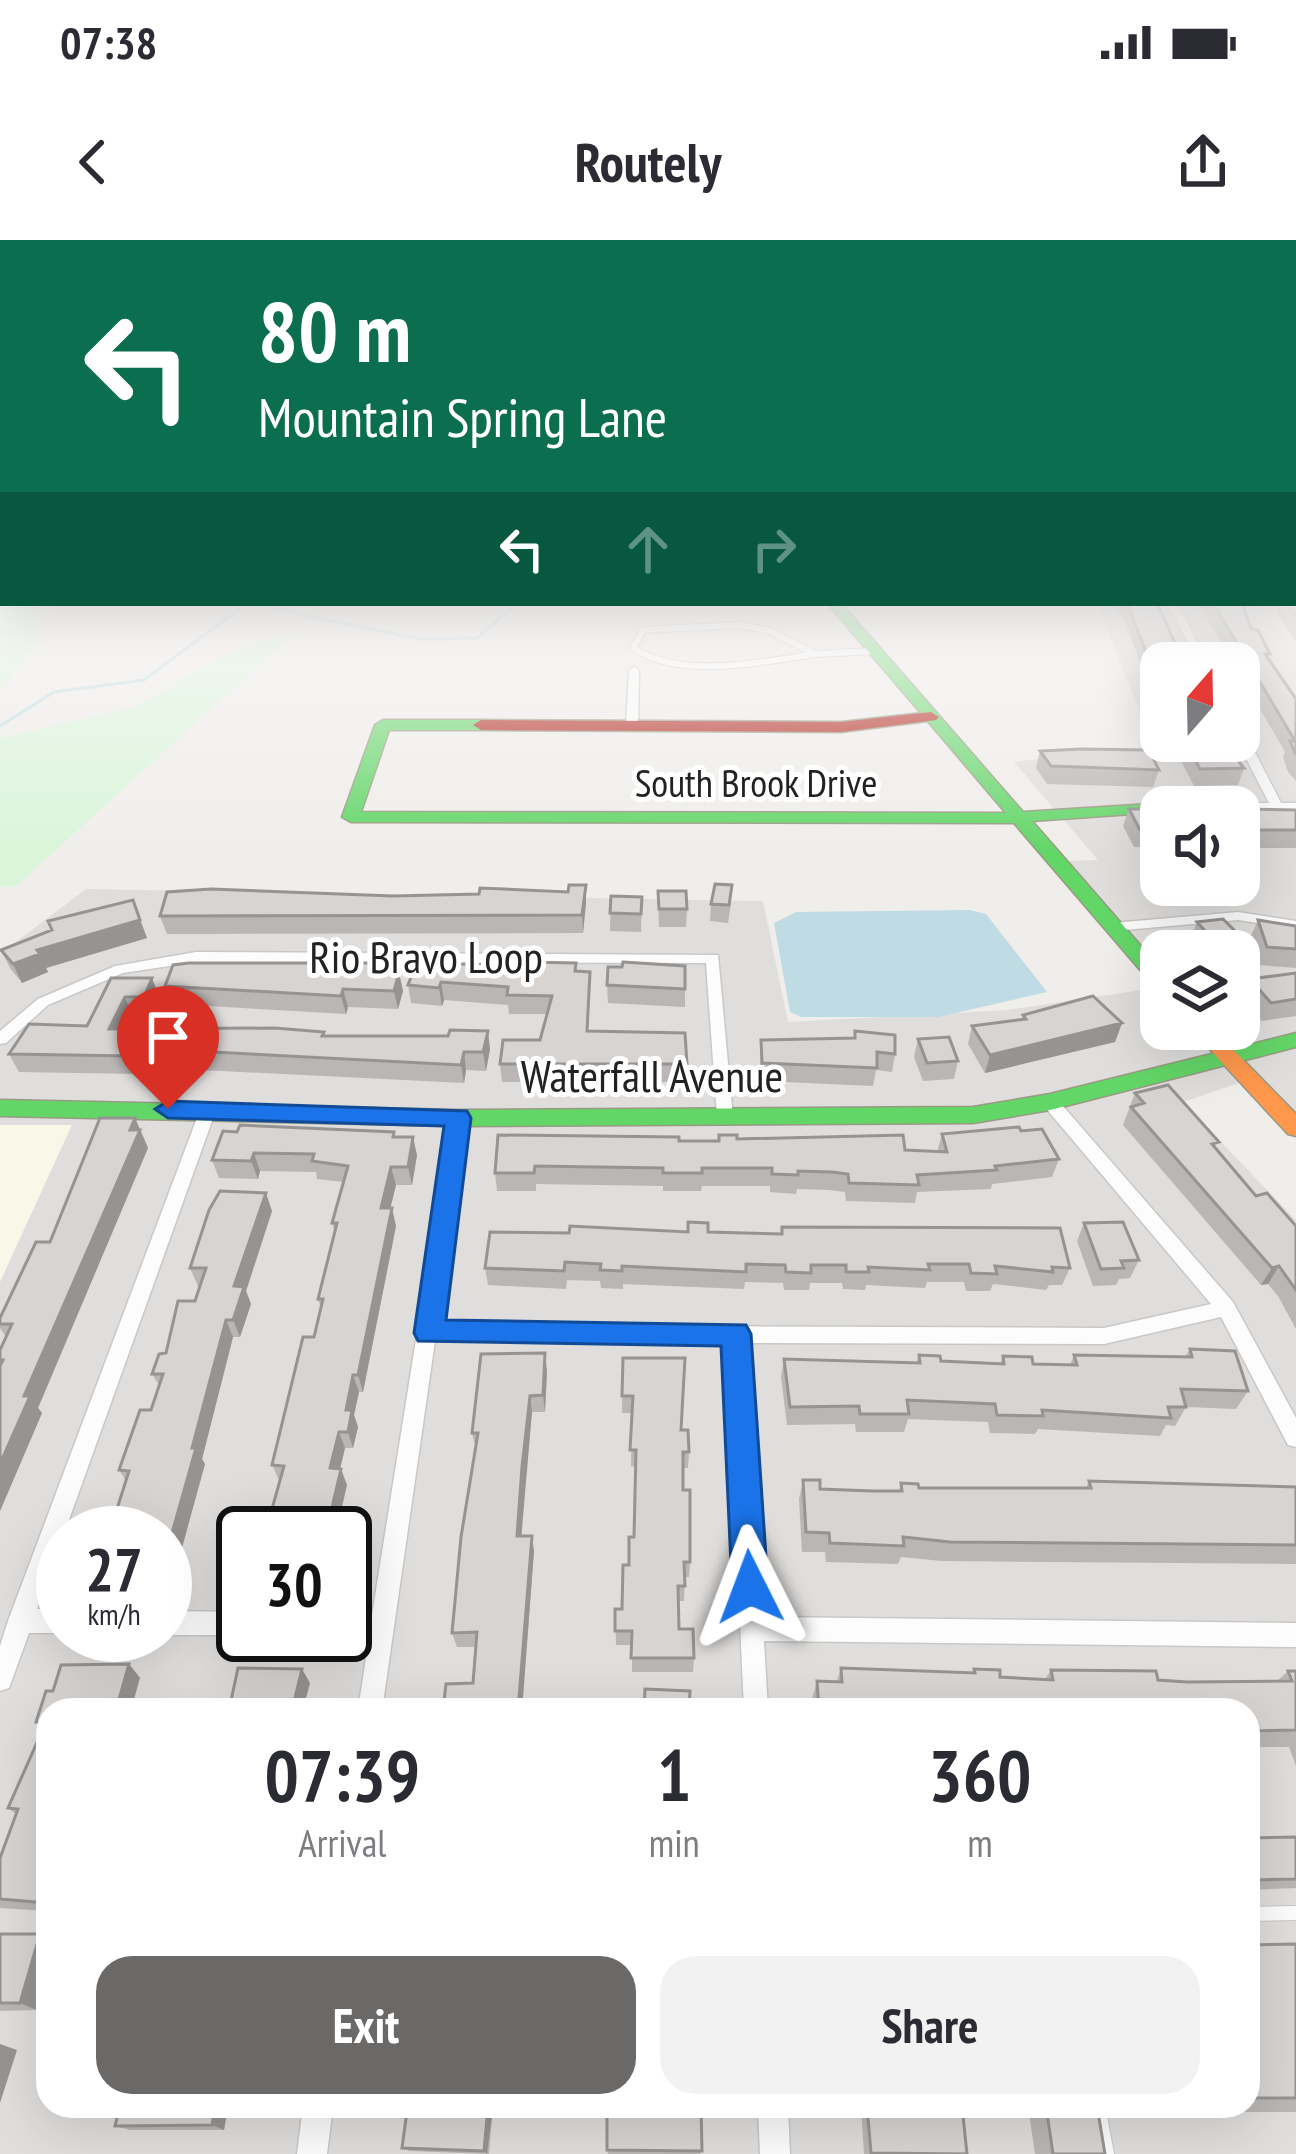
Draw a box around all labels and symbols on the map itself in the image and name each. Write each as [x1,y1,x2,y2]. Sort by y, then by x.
north arrow [1140,642,1260,762]
street label: South Brook Drive [635,757,877,808]
street label: Rio Bravo Loop [309,927,543,985]
pin [117,986,219,1109]
street label: Waterfall Avenue [521,1046,783,1104]
speed limit sign: 30 [216,1506,372,1662]
position arrow [687,1524,813,1650]

